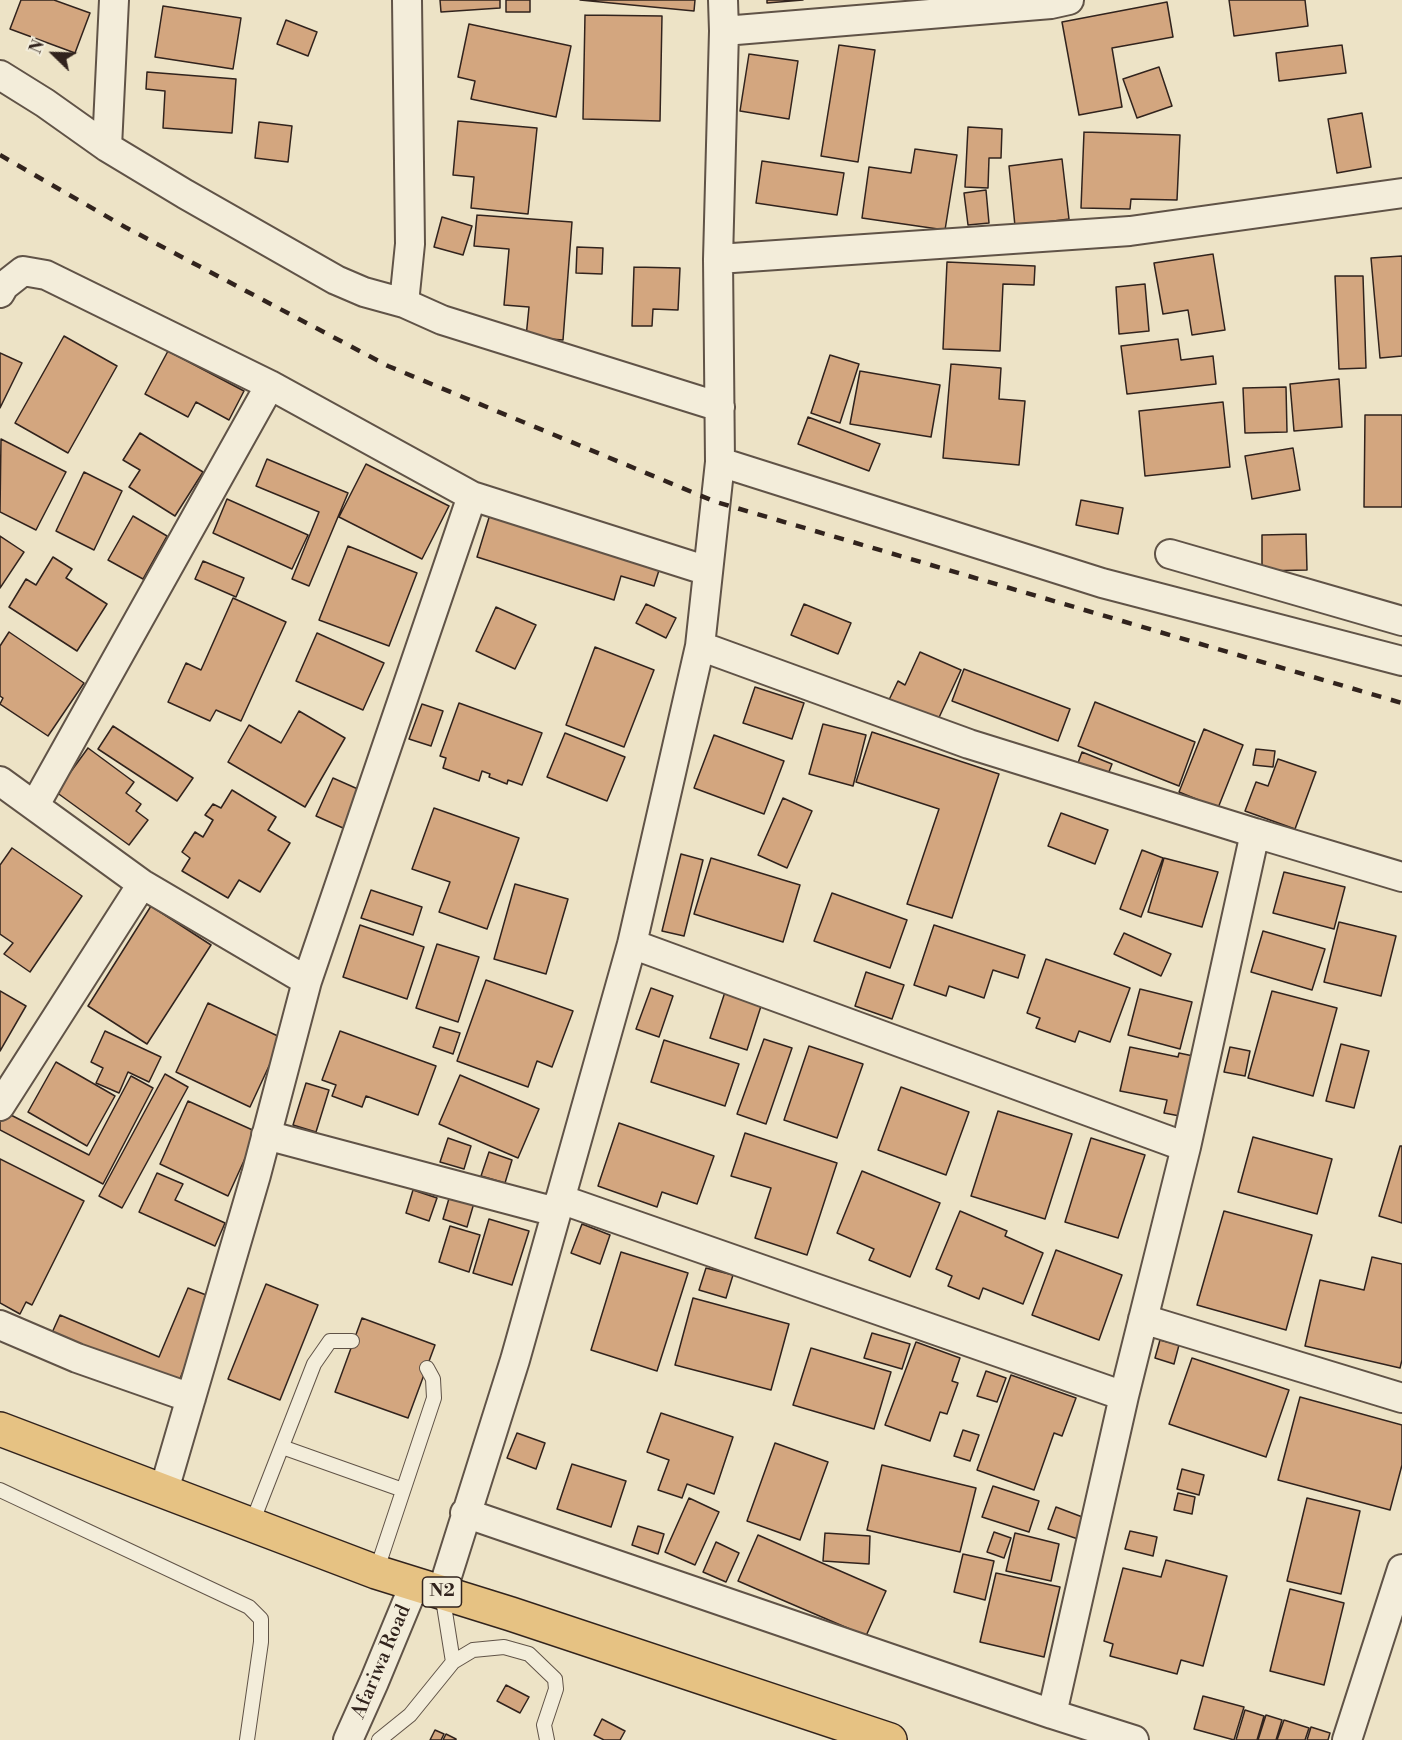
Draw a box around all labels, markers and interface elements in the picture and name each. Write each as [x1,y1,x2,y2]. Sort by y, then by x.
north arrow [24,24,84,84]
text: N [26,37,49,57]
road number: N2 [422,1577,462,1607]
street label: Afariwa Road [347,1602,417,1722]

